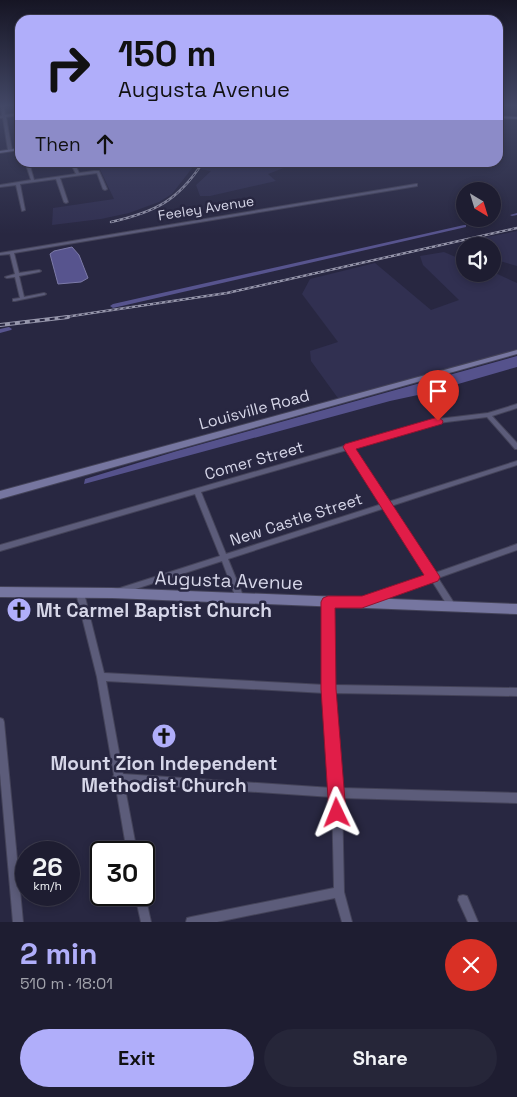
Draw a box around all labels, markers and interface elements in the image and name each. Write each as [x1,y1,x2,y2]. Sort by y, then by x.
text: 150 m [118,32,216,76]
icon: right [35,35,100,100]
text: Augusta Avenue [118,75,290,103]
icon: ahead [91,130,119,158]
text: Then [35,132,81,157]
north arrow [456,182,501,228]
map controls [456,182,501,282]
street label: Feeley Avenue [157,192,255,224]
button: sound [456,237,501,282]
pin [417,370,459,421]
icon: arrive [424,377,452,405]
street label: Louisville Road [197,385,312,434]
street label: Comer Street [202,436,306,485]
street label: New Castle Street [227,488,365,551]
street label: Augusta Avenue [154,565,304,596]
church icon: Mt Carmel Baptist Church [6,597,32,623]
place label: Mt Carmel Baptist Church [36,598,272,623]
church icon: Mount Zion Independent Methodist Church [151,723,177,749]
place label: Mount Zion Independent Methodist Church [51,751,277,798]
position arrow [310,786,362,838]
speed limit sign: 30 [90,841,155,906]
text: 26 [32,851,63,883]
text: km/h [33,878,62,894]
text: 2 min [20,934,98,973]
button: close [445,939,497,991]
text: 510 m · 18:01 [20,973,113,994]
button: Exit [20,1029,254,1087]
button: Share [264,1029,497,1087]

